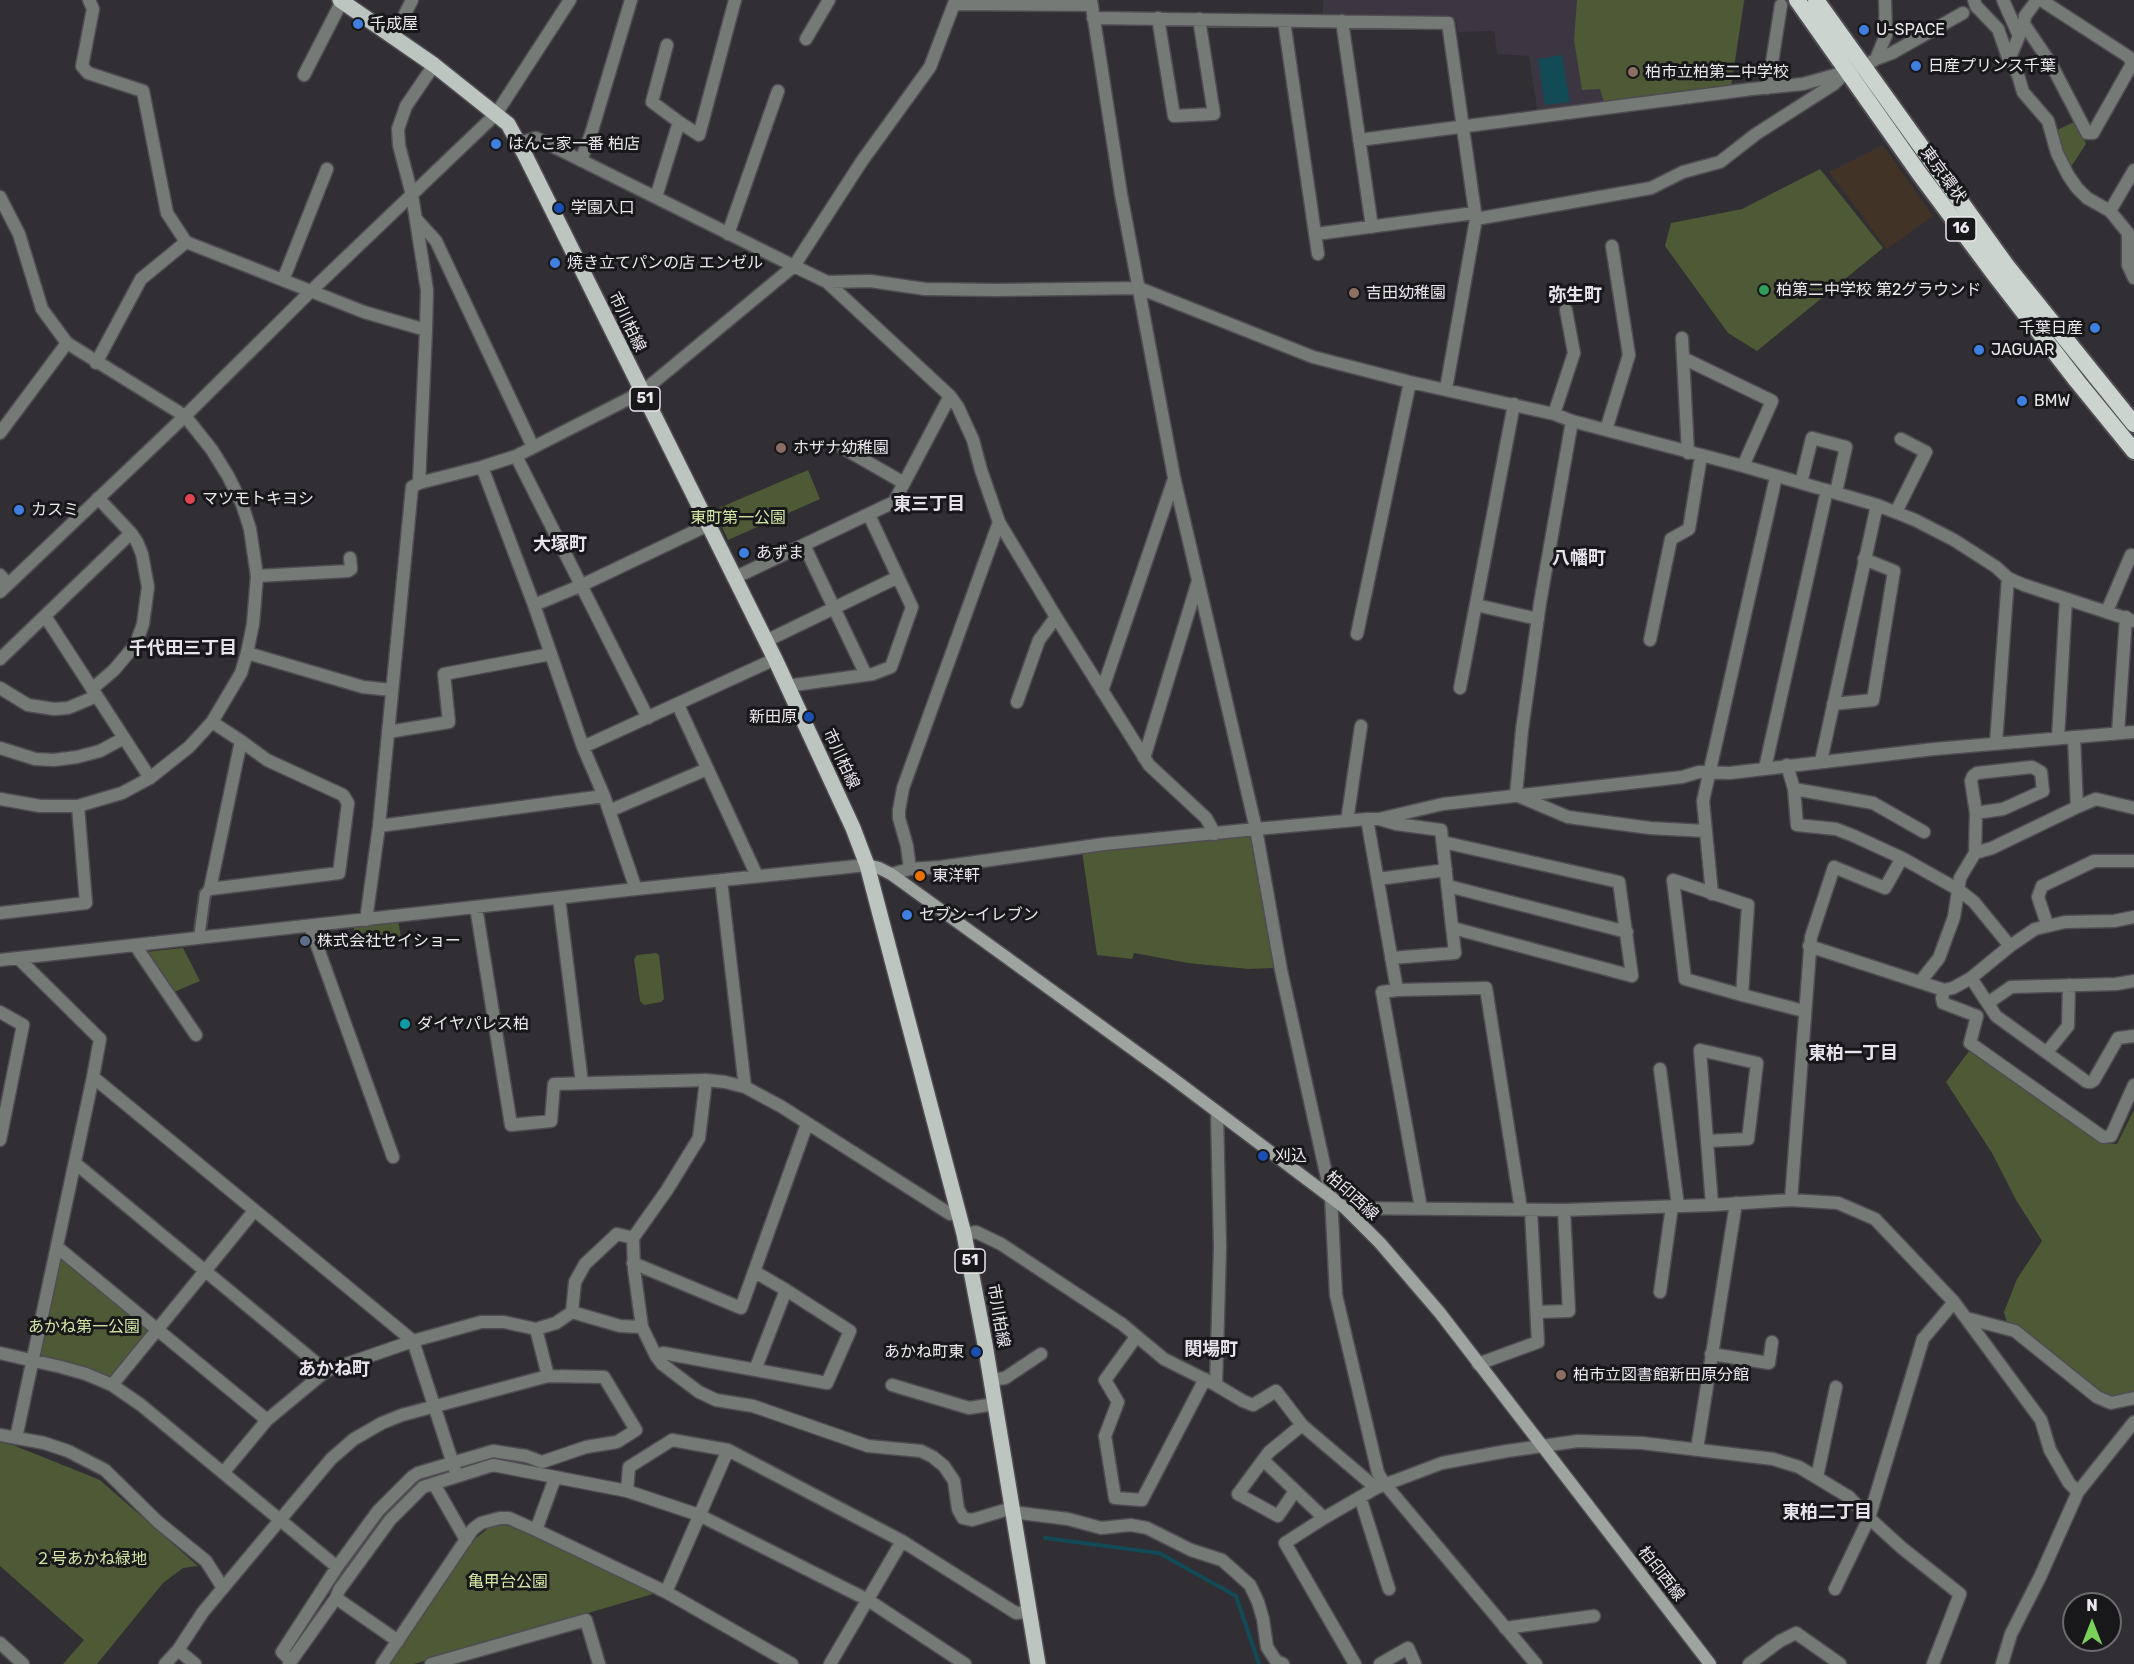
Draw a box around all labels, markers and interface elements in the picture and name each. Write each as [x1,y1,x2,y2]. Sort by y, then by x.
place label: 千成屋 [370,14,418,34]
marker: 千成屋 [351,17,365,31]
place label: U-SPACE [1876,20,1945,40]
marker: U-SPACE [1857,23,1871,37]
place label: 日産プリンス千葉 [1928,56,2056,76]
marker: 日産プリンス千葉 [1909,59,1923,73]
place label: 柏市立柏第二中学校 [1645,62,1789,82]
marker: 柏市立柏第二中学校 [1626,65,1640,79]
place label: はんこ家一番 柏店 [508,134,640,154]
marker: はんこ家一番 柏店 [489,137,503,151]
street label: 東京環状 [1916,143,1970,207]
place label: 学園入口 [571,198,635,218]
marker: 学園入口 [552,201,566,215]
road number: 16 [1946,217,1976,241]
place label: 焼き立てパンの店 エンゼル [567,253,763,273]
marker: 焼き立てパンの店 エンゼル [548,256,562,270]
place label: 柏第二中学校 第2グラウンド [1776,280,1981,300]
place label: 吉田幼稚園 [1366,283,1446,303]
marker: 柏第二中学校 第2グラウンド [1757,283,1771,297]
district label: 弥生町 [1548,285,1602,307]
marker: 吉田幼稚園 [1347,286,1361,300]
street label: 市川柏線 [604,289,650,355]
place label: 千葉日産 [2019,318,2083,338]
marker: 千葉日産 [2088,321,2102,335]
place label: JAGUAR [1991,340,2055,360]
marker: JAGUAR [1972,343,1986,357]
road number: 51 [630,387,660,411]
place label: BMW [2034,391,2070,411]
marker: BMW [2015,394,2029,408]
place label: ホザナ幼稚園 [793,438,889,458]
marker: ホザナ幼稚園 [774,441,788,455]
place label: マツモトキヨシ [202,489,314,509]
marker: マツモトキヨシ [183,492,197,506]
district label: 東三丁目 [893,494,965,516]
place label: カスミ [31,500,79,520]
marker: カスミ [12,503,26,517]
park label: 東町第一公園 [690,508,786,528]
district label: 大塚町 [533,534,587,556]
place label: あずま [756,543,804,563]
marker: あずま [737,546,751,560]
district label: 八幡町 [1552,548,1606,570]
district label: 千代田三丁目 [129,638,237,660]
place label: 新田原 [749,707,797,727]
marker: 新田原 [802,710,816,724]
street label: 市川柏線 [819,726,863,792]
place label: 東洋軒 [932,866,980,886]
marker: 東洋軒 [913,869,927,883]
place label: セブン-イレブン [919,905,1039,925]
marker: セブン-イレブン [900,908,914,922]
place label: 株式会社セイショー [317,931,461,951]
marker: 株式会社セイショー [298,934,312,948]
place label: ダイヤパレス柏 [417,1014,529,1034]
marker: ダイヤパレス柏 [398,1017,412,1031]
district label: 東柏一丁目 [1808,1043,1898,1065]
place label: 刈込 [1275,1146,1307,1166]
marker: 刈込 [1256,1149,1270,1163]
street label: 柏印西線 [1322,1167,1382,1225]
road number: 51 [955,1249,985,1273]
street label: 市川柏線 [983,1283,1013,1349]
park label: あかね第一公園 [28,1317,140,1337]
district label: 関場町 [1184,1339,1238,1361]
place label: あかね町東 [884,1342,964,1362]
marker: あかね町東 [969,1345,983,1359]
district label: あかね町 [298,1359,370,1381]
place label: 柏市立図書館新田原分館 [1573,1365,1749,1385]
marker: 柏市立図書館新田原分館 [1554,1368,1568,1382]
district label: 東柏二丁目 [1782,1502,1872,1524]
street label: 柏印西線 [1634,1543,1688,1605]
park label: ２号あかね緑地 [35,1549,147,1569]
park label: 亀甲台公園 [468,1572,548,1592]
north arrow [2062,1592,2122,1652]
text: N [2086,1596,2098,1615]

